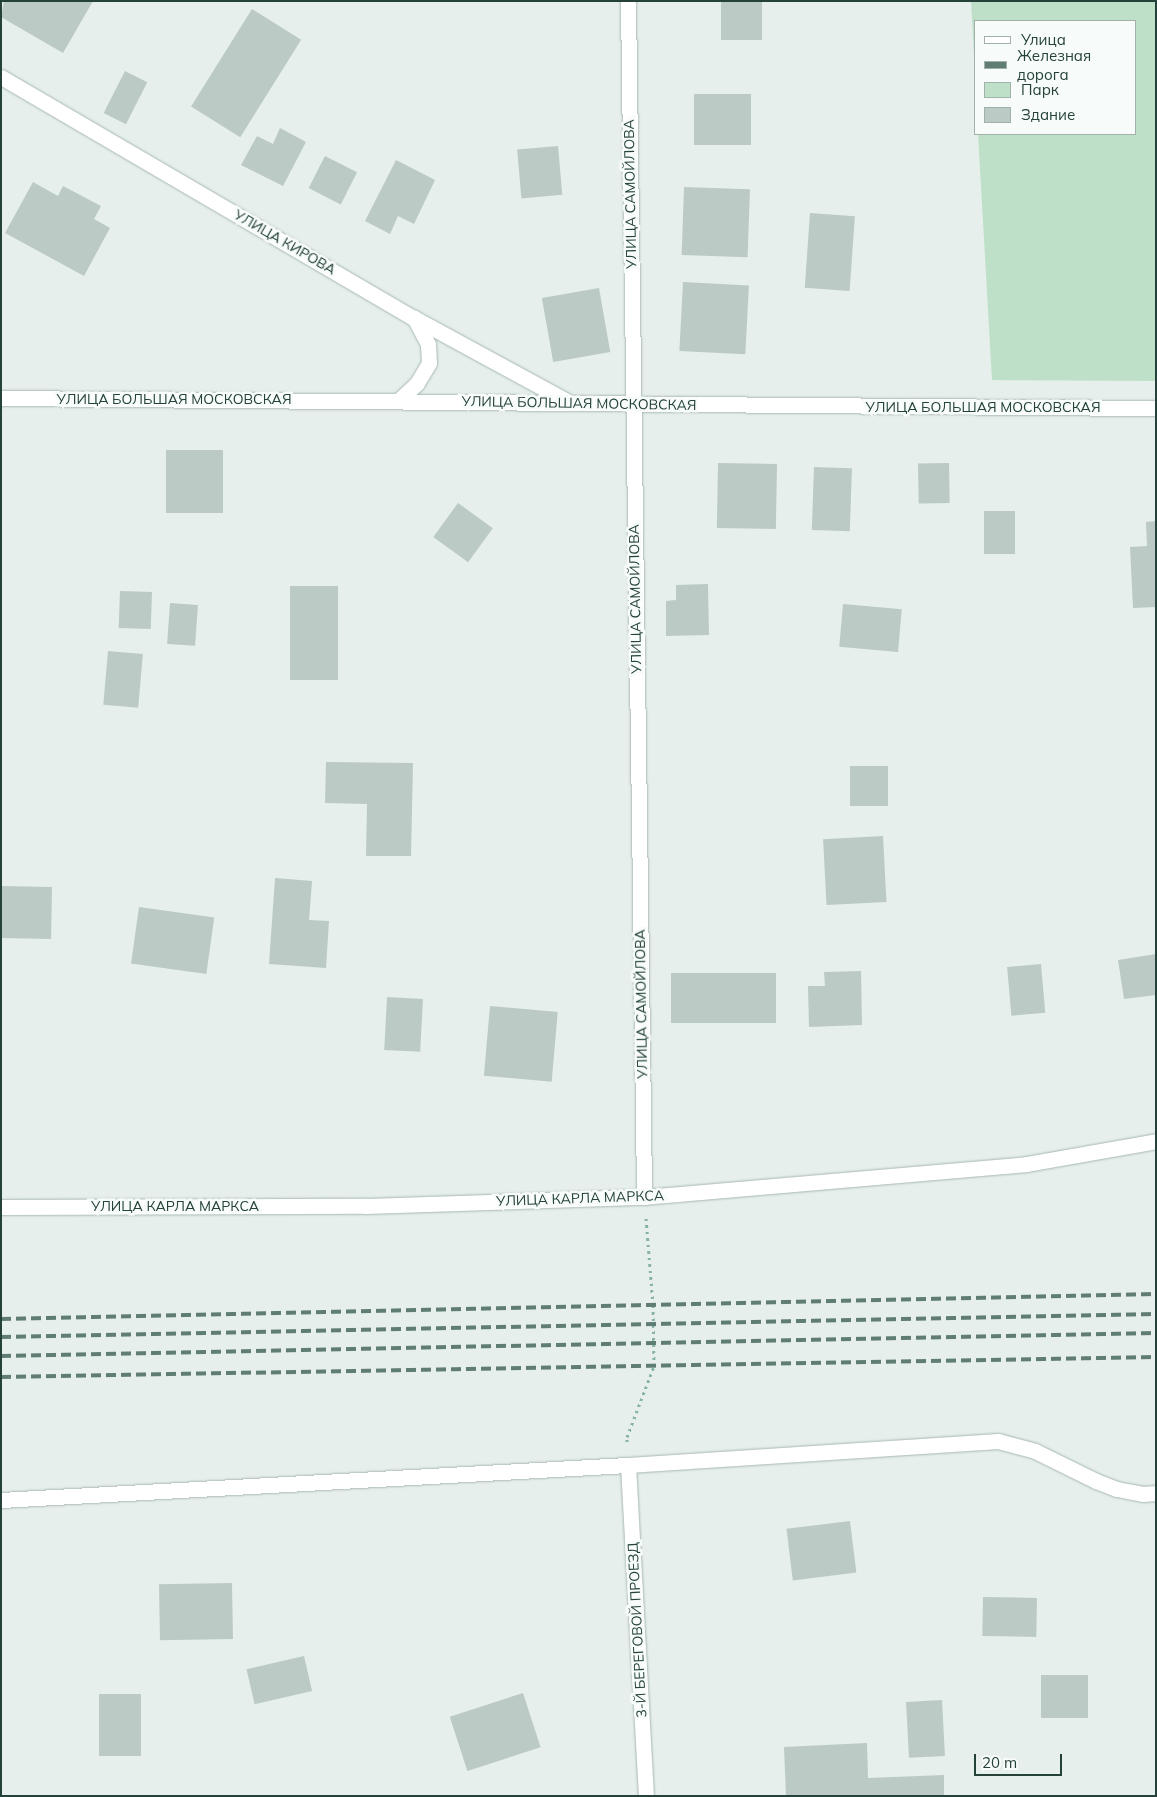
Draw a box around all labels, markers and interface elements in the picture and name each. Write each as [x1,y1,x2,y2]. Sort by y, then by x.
legend [974,20,1137,135]
text: Улица [1021,30,1066,49]
text: Железная дорога [1017,46,1091,84]
text: Парк [1021,80,1059,99]
text: Здание [1021,105,1075,124]
street label: УЛИЦА САМОЙЛОВА [620,119,640,269]
street label: УЛИЦА КИРОВА [231,206,339,278]
street label: УЛИЦА БОЛЬШАЯ МОСКОВСКАЯ [56,391,292,407]
street label: УЛИЦА БОЛЬШАЯ МОСКОВСКАЯ [461,393,697,413]
street label: УЛИЦА БОЛЬШАЯ МОСКОВСКАЯ [865,399,1101,415]
street label: УЛИЦА САМОЙЛОВА [625,524,645,674]
street label: УЛИЦА САМОЙЛОВА [631,929,651,1079]
street label: УЛИЦА КАРЛА МАРКСА [496,1187,664,1209]
street label: УЛИЦА КАРЛА МАРКСА [91,1198,259,1214]
street label: 3-Й БЕРЕГОВОЙ ПРОЕЗД [624,1542,650,1718]
scale bar [977,1744,1064,1776]
text: 20 m [982,1753,1017,1772]

